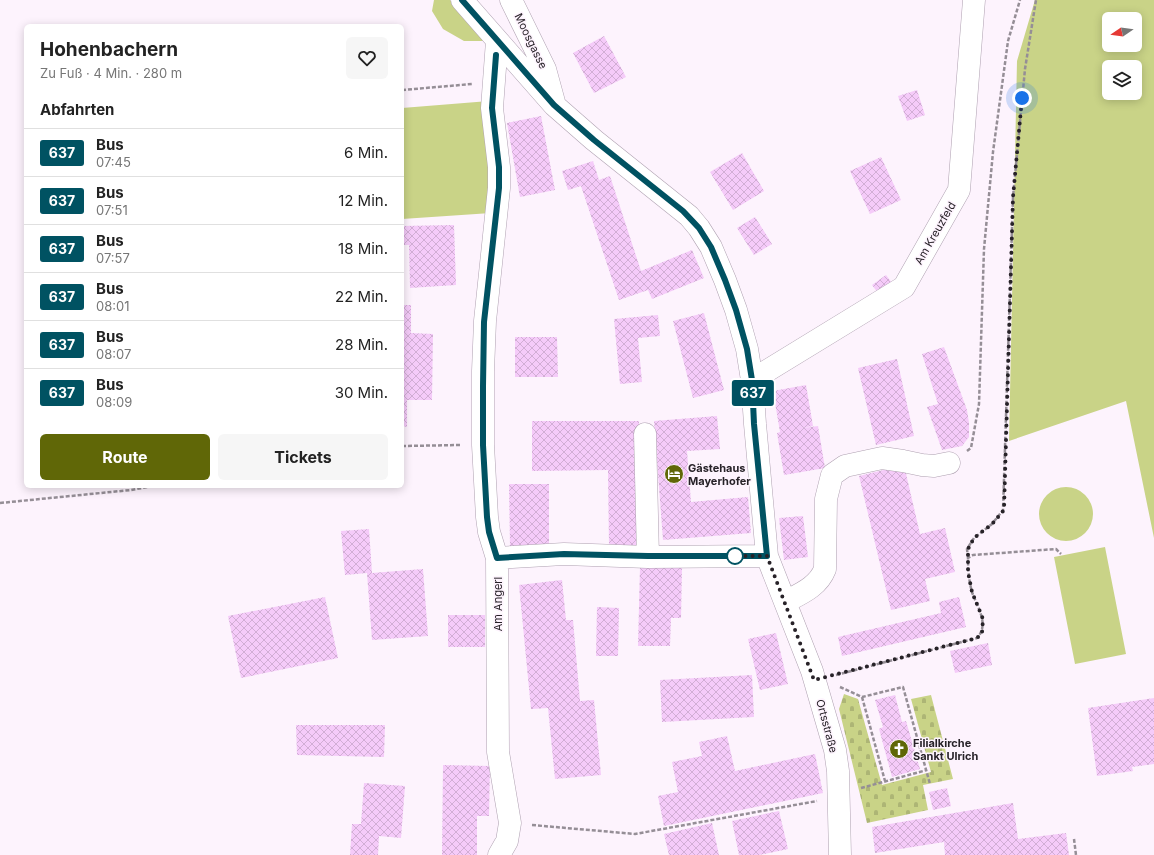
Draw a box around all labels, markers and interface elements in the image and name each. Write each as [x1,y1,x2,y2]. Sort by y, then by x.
street label: Moosgasse [512,11,550,71]
north arrow [1102,12,1142,52]
map controls [1102,12,1142,100]
button: heart [346,37,388,79]
text: Hohenbachern [40,38,178,61]
button: layers [1102,60,1142,100]
text: Zu Fuß · 4 Min. · 280 m [40,65,182,81]
your location [1012,88,1032,108]
text: Abfahrten [40,100,114,119]
text: Bus [96,135,124,154]
text: 6 Min. [344,143,388,162]
text: 637 [49,144,75,161]
text: 07:45 [96,154,131,170]
text: Bus [96,183,124,202]
text: 12 Min. [338,191,388,210]
text: 637 [49,192,75,209]
street label: Am Kreuzfeld [911,199,959,267]
text: 07:51 [96,202,128,218]
text: Bus [96,231,124,250]
text: 18 Min. [338,239,388,258]
text: 637 [49,240,75,257]
text: 07:57 [96,250,130,266]
text: Bus [96,279,124,298]
text: 22 Min. [335,287,388,306]
text: 637 [49,288,75,305]
text: 08:01 [96,298,129,314]
text: Bus [96,327,124,346]
text: 28 Min. [335,335,388,354]
text: 637 [49,336,75,353]
text: 08:07 [96,346,131,362]
text: Bus [96,375,124,394]
line badge: 637 [730,380,776,406]
text: 30 Min. [335,383,388,402]
text: 637 [49,384,75,401]
text: 637 [740,384,766,401]
text: 08:09 [96,394,132,410]
button: Route [40,434,210,480]
button: Tickets [218,434,388,480]
place label: Gästehaus Mayerhofer [688,461,751,488]
hotel icon: Gästehaus Mayerhofer [663,463,685,485]
unlabelled marker [726,547,744,565]
street label: Am Angerl [491,577,505,631]
street label: Ortsstraße [813,698,841,754]
place label: Filialkirche Sankt Ulrich [913,736,978,763]
church icon: Filialkirche Sankt Ulrich [888,738,910,760]

